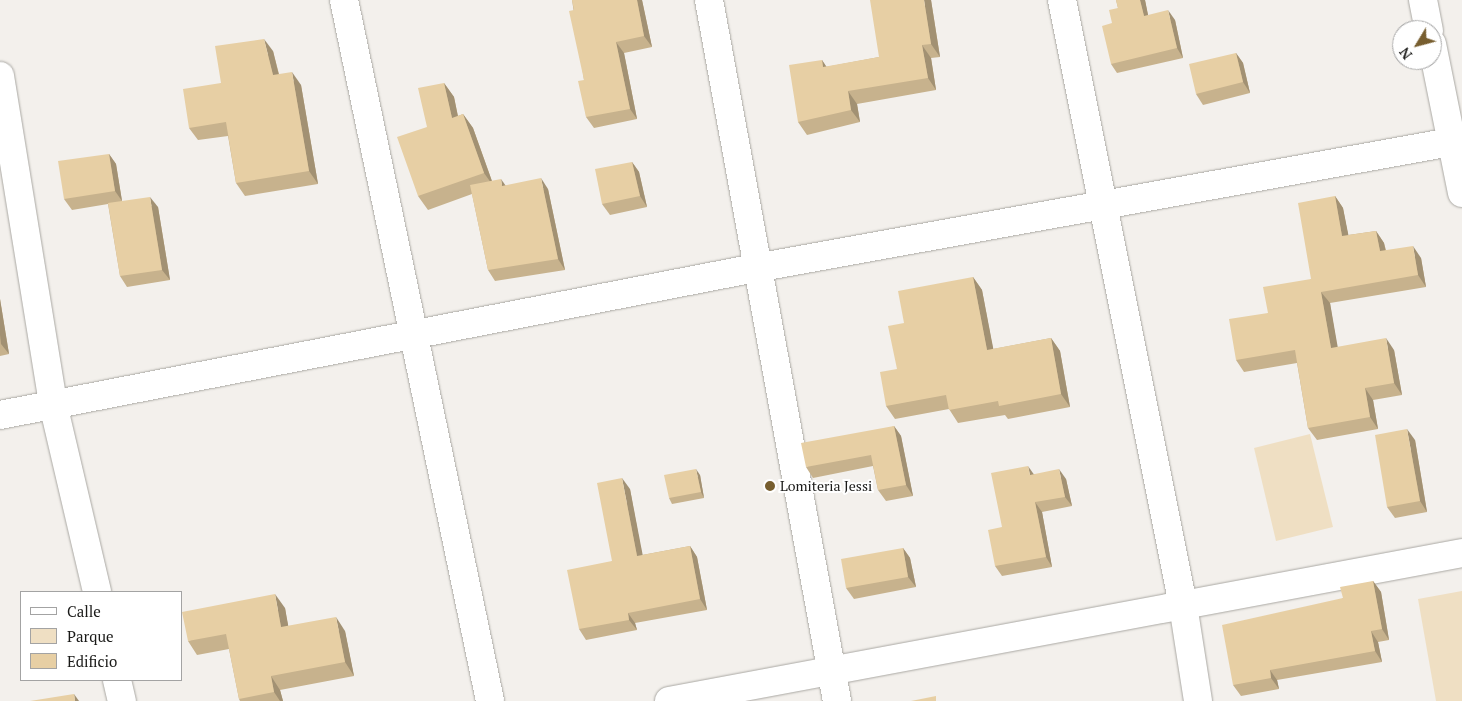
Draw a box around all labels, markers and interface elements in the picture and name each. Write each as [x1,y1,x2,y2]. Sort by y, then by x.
north arrow [1392,20,1442,70]
text: N [1395,44,1416,64]
place label: Lomiteria Jessi [780,478,872,494]
marker: Lomiteria Jessi [764,480,776,492]
legend [20,591,182,681]
text: Calle [67,601,101,621]
text: Parque [67,626,114,646]
text: Edificio [67,651,117,671]

